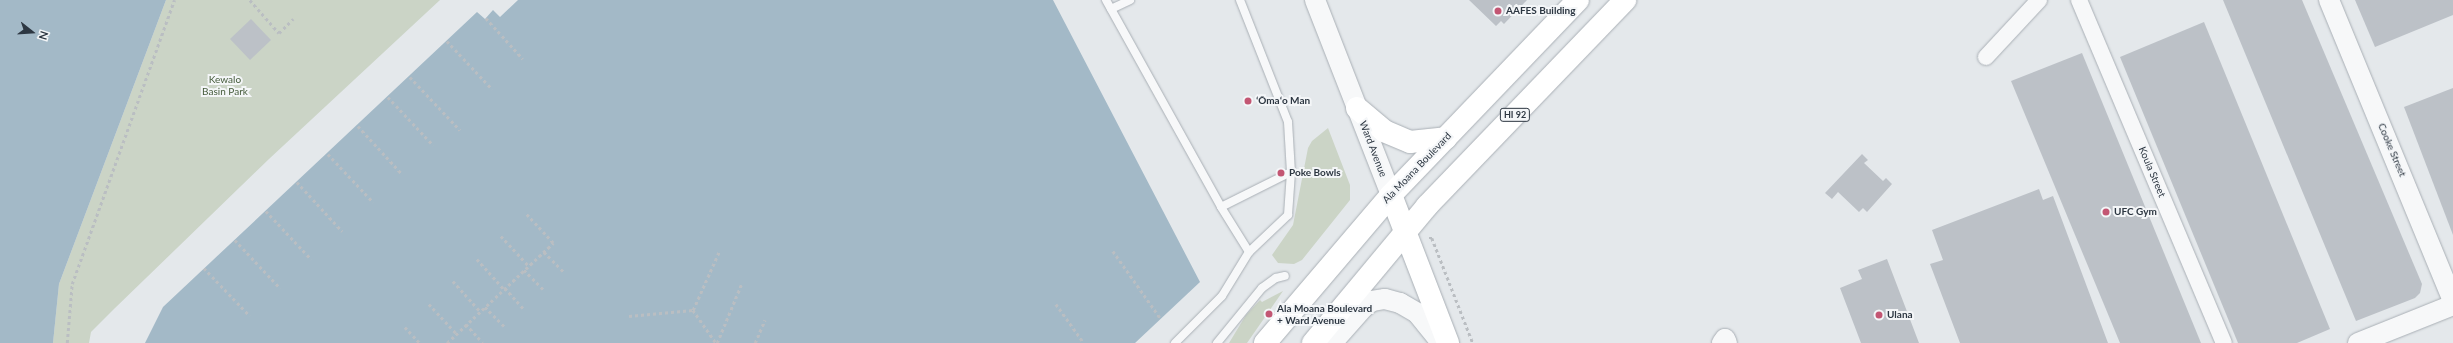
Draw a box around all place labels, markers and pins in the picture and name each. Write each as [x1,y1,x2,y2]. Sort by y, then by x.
place label: AAFES Building [1506,5,1576,17]
marker: AAFES Building [1493,6,1503,16]
place label: ʻŌmaʻo Man [1256,95,1310,107]
marker: ʻŌmaʻo Man [1243,96,1253,106]
place label: Poke Bowls [1289,167,1341,179]
marker: Poke Bowls [1276,168,1286,178]
place label: UFC Gym [2114,206,2157,218]
marker: UFC Gym [2101,207,2111,217]
place label: Ala Moana Boulevard + Ward Avenue [1277,302,1372,326]
marker: Ala Moana Boulevard + Ward Avenue [1264,309,1274,319]
place label: Ulana [1887,309,1913,321]
marker: Ulana [1874,310,1884,320]

